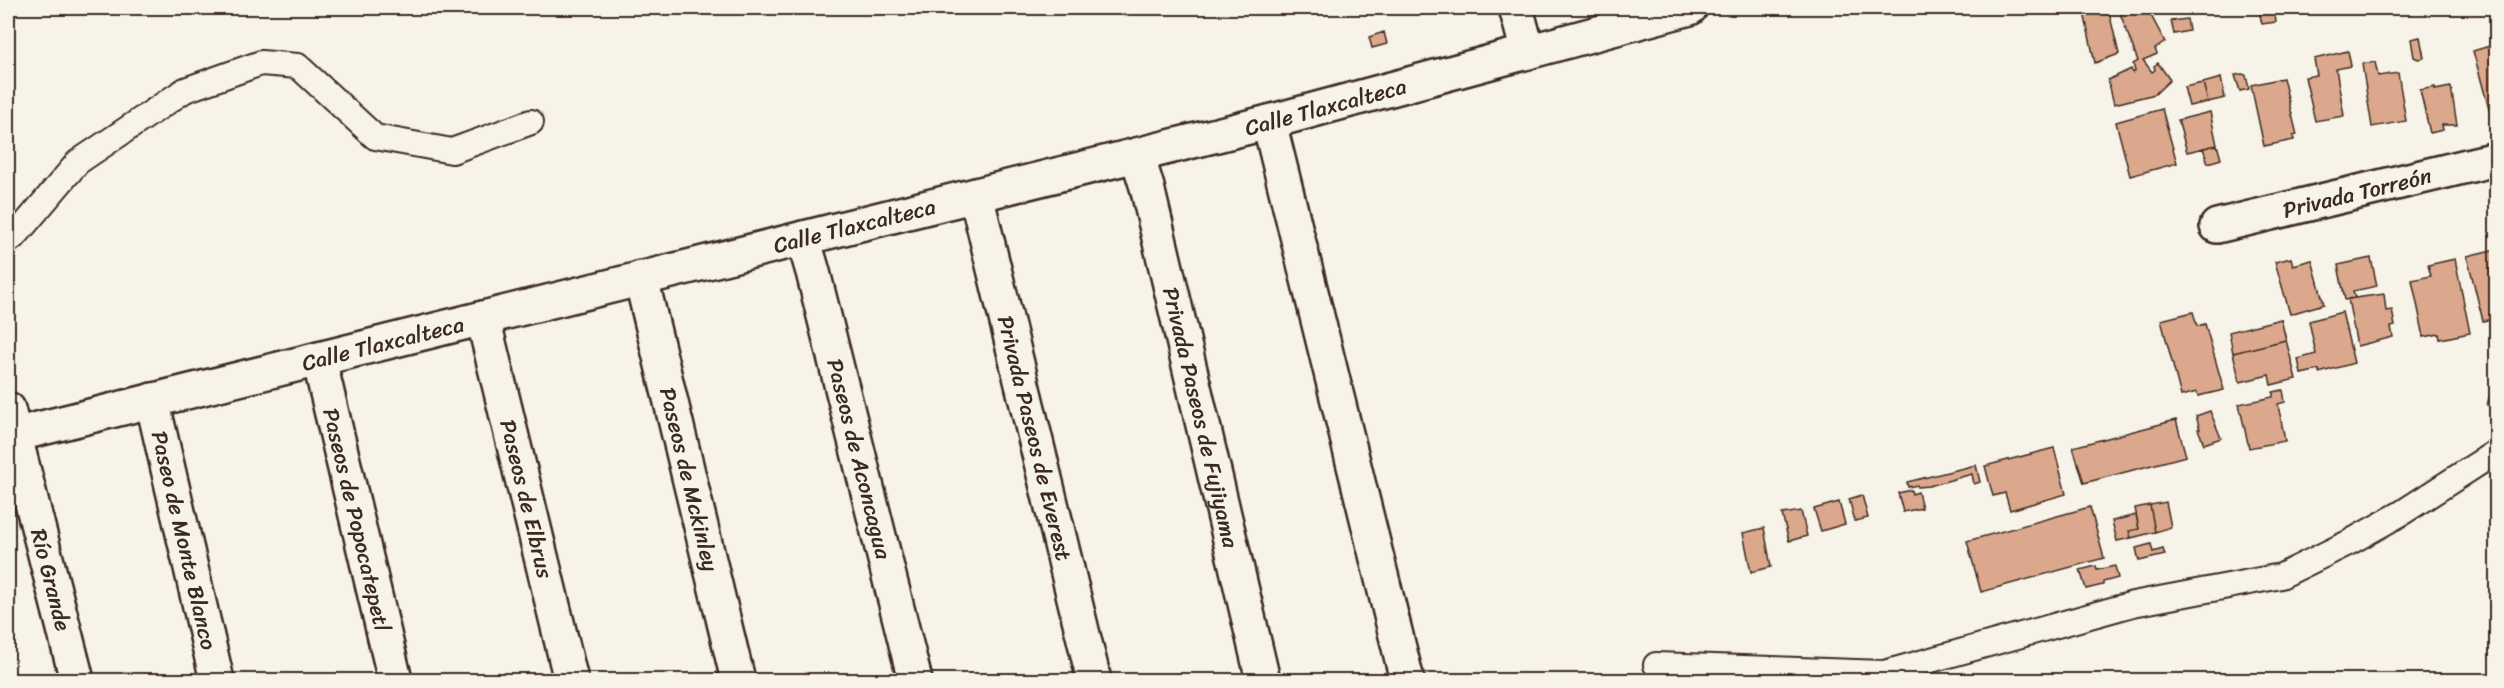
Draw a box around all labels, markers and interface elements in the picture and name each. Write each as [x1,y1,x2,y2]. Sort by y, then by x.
street label: Calle Tlaxcalteca [1241,66,1411,147]
street label: Privada Torreón [2279,156,2436,229]
street label: Calle Tlaxcalteca [769,186,939,264]
street label: Privada Paseos de Fujiyama [1152,283,1251,552]
street label: Calle Tlaxcalteca [297,304,468,382]
street label: Privada Paseos de Everest [986,311,1084,565]
street label: Paseos de Aconcagua [816,354,904,564]
street label: Paseos de Mckinley [649,383,731,576]
street label: Paseos de Popocatepetl [312,404,402,636]
street label: Paseos de Elbrus [489,415,565,583]
street label: Paseo de Monte Blanco [140,427,229,654]
street label: Río Grande [20,524,83,635]

